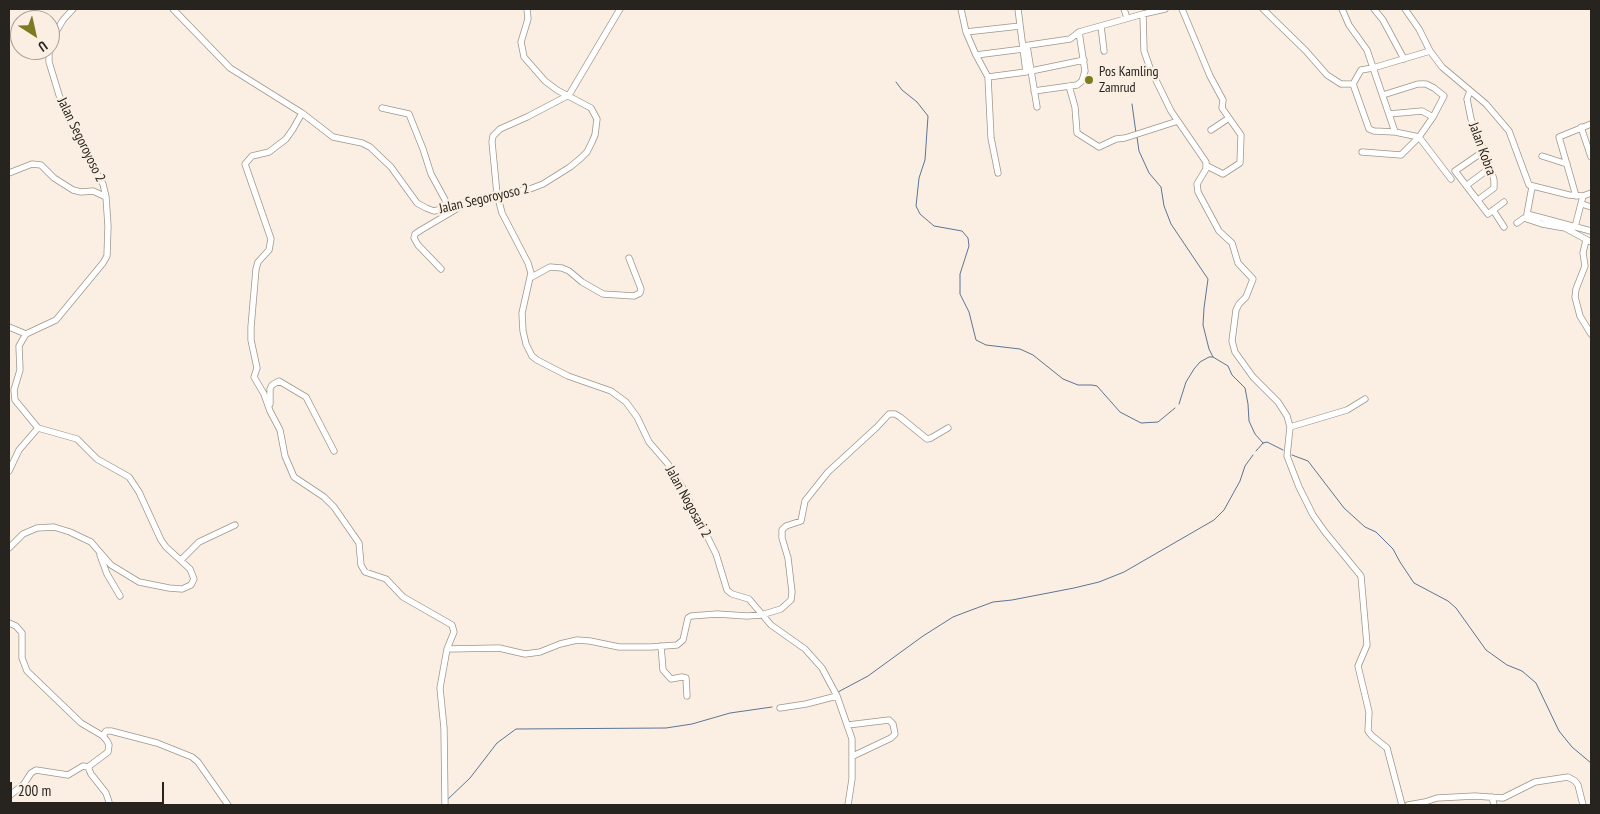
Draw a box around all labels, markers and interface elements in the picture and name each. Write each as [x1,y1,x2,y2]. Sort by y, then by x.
north arrow [10,10,60,60]
text: U [35,37,51,56]
place label: Pos Kamling Zamrud [1099,64,1158,96]
marker: Pos Kamling Zamrud [1083,74,1095,86]
street label: Jalan Segoroyoso 2 [53,95,109,185]
street label: Jalan Kobra [1465,120,1499,178]
street label: Jalan Segoroyoso 2 [437,180,531,218]
street label: Jalan Nogosari 2 [661,463,715,541]
scale bar [12,772,166,804]
text: 200 m [18,781,51,800]

